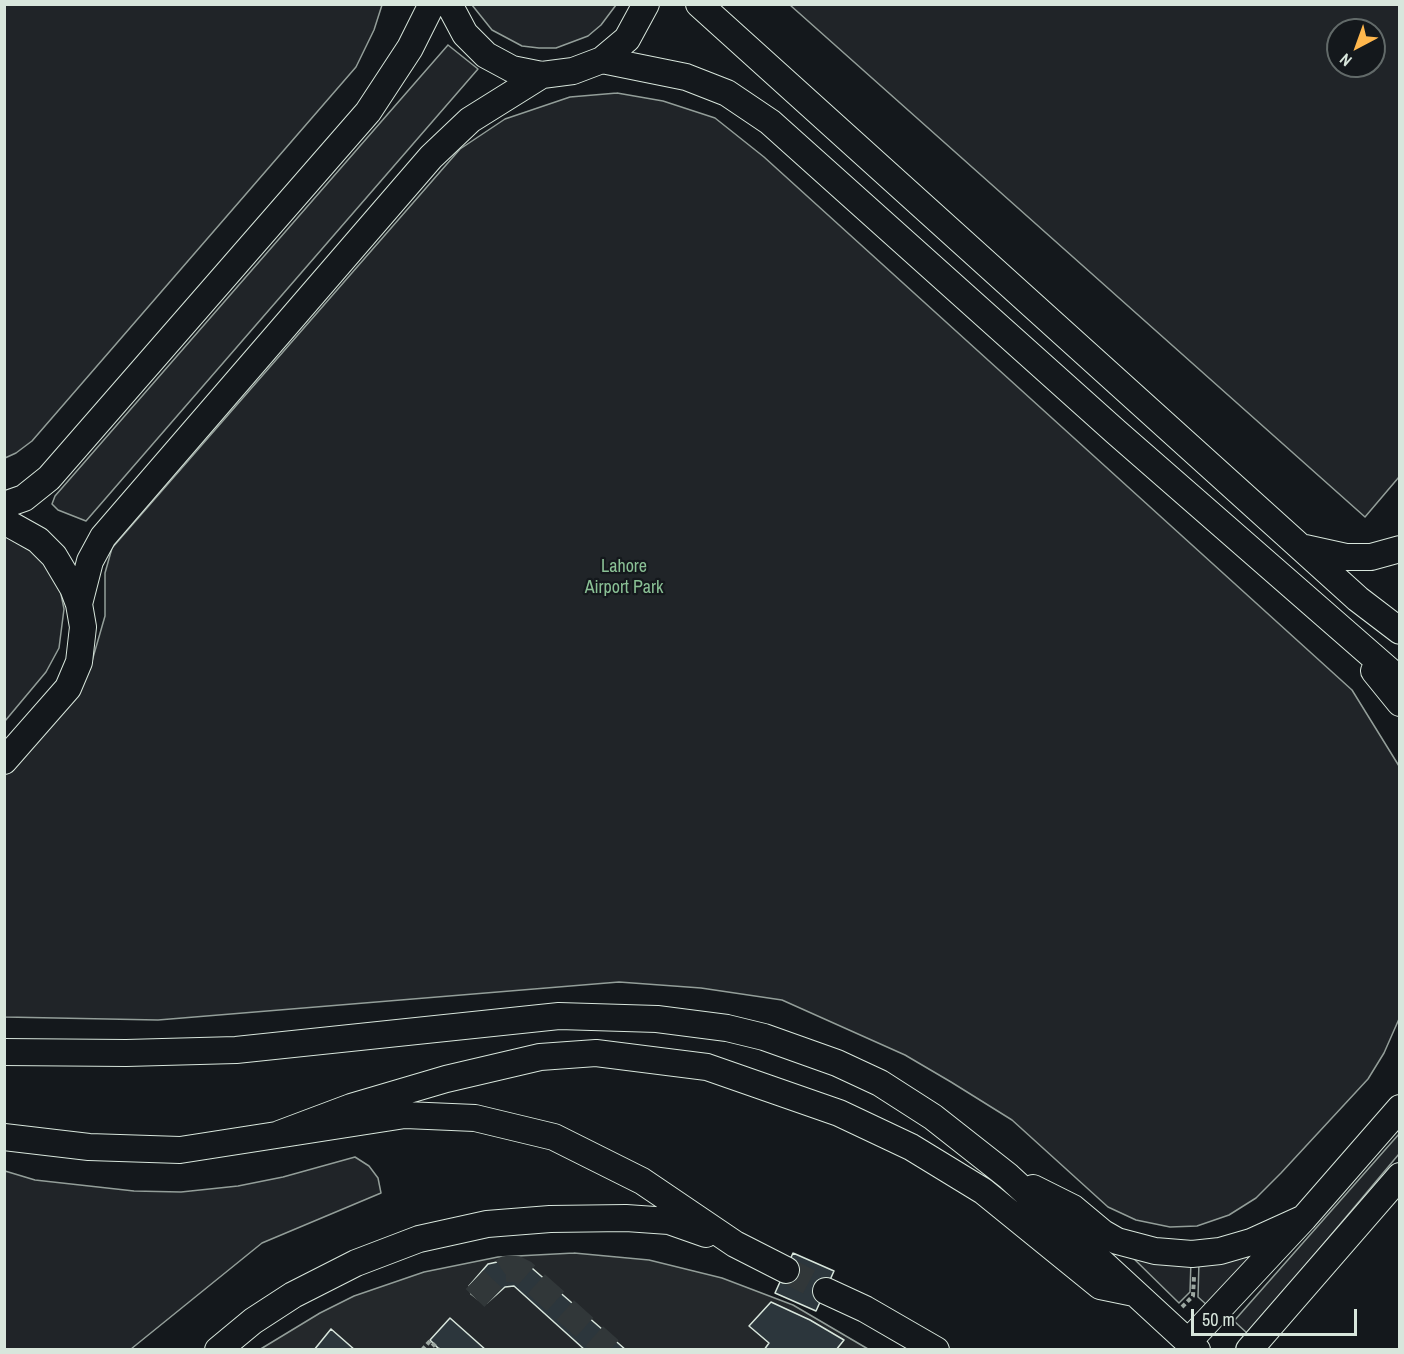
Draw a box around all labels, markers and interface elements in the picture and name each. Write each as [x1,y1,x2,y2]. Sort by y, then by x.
north arrow [1326,18,1386,78]
text: N [1335,49,1356,71]
park label: Lahore Airport Park [585,556,663,598]
scale bar [1194,1297,1360,1335]
text: 50 m [1202,1307,1235,1332]

